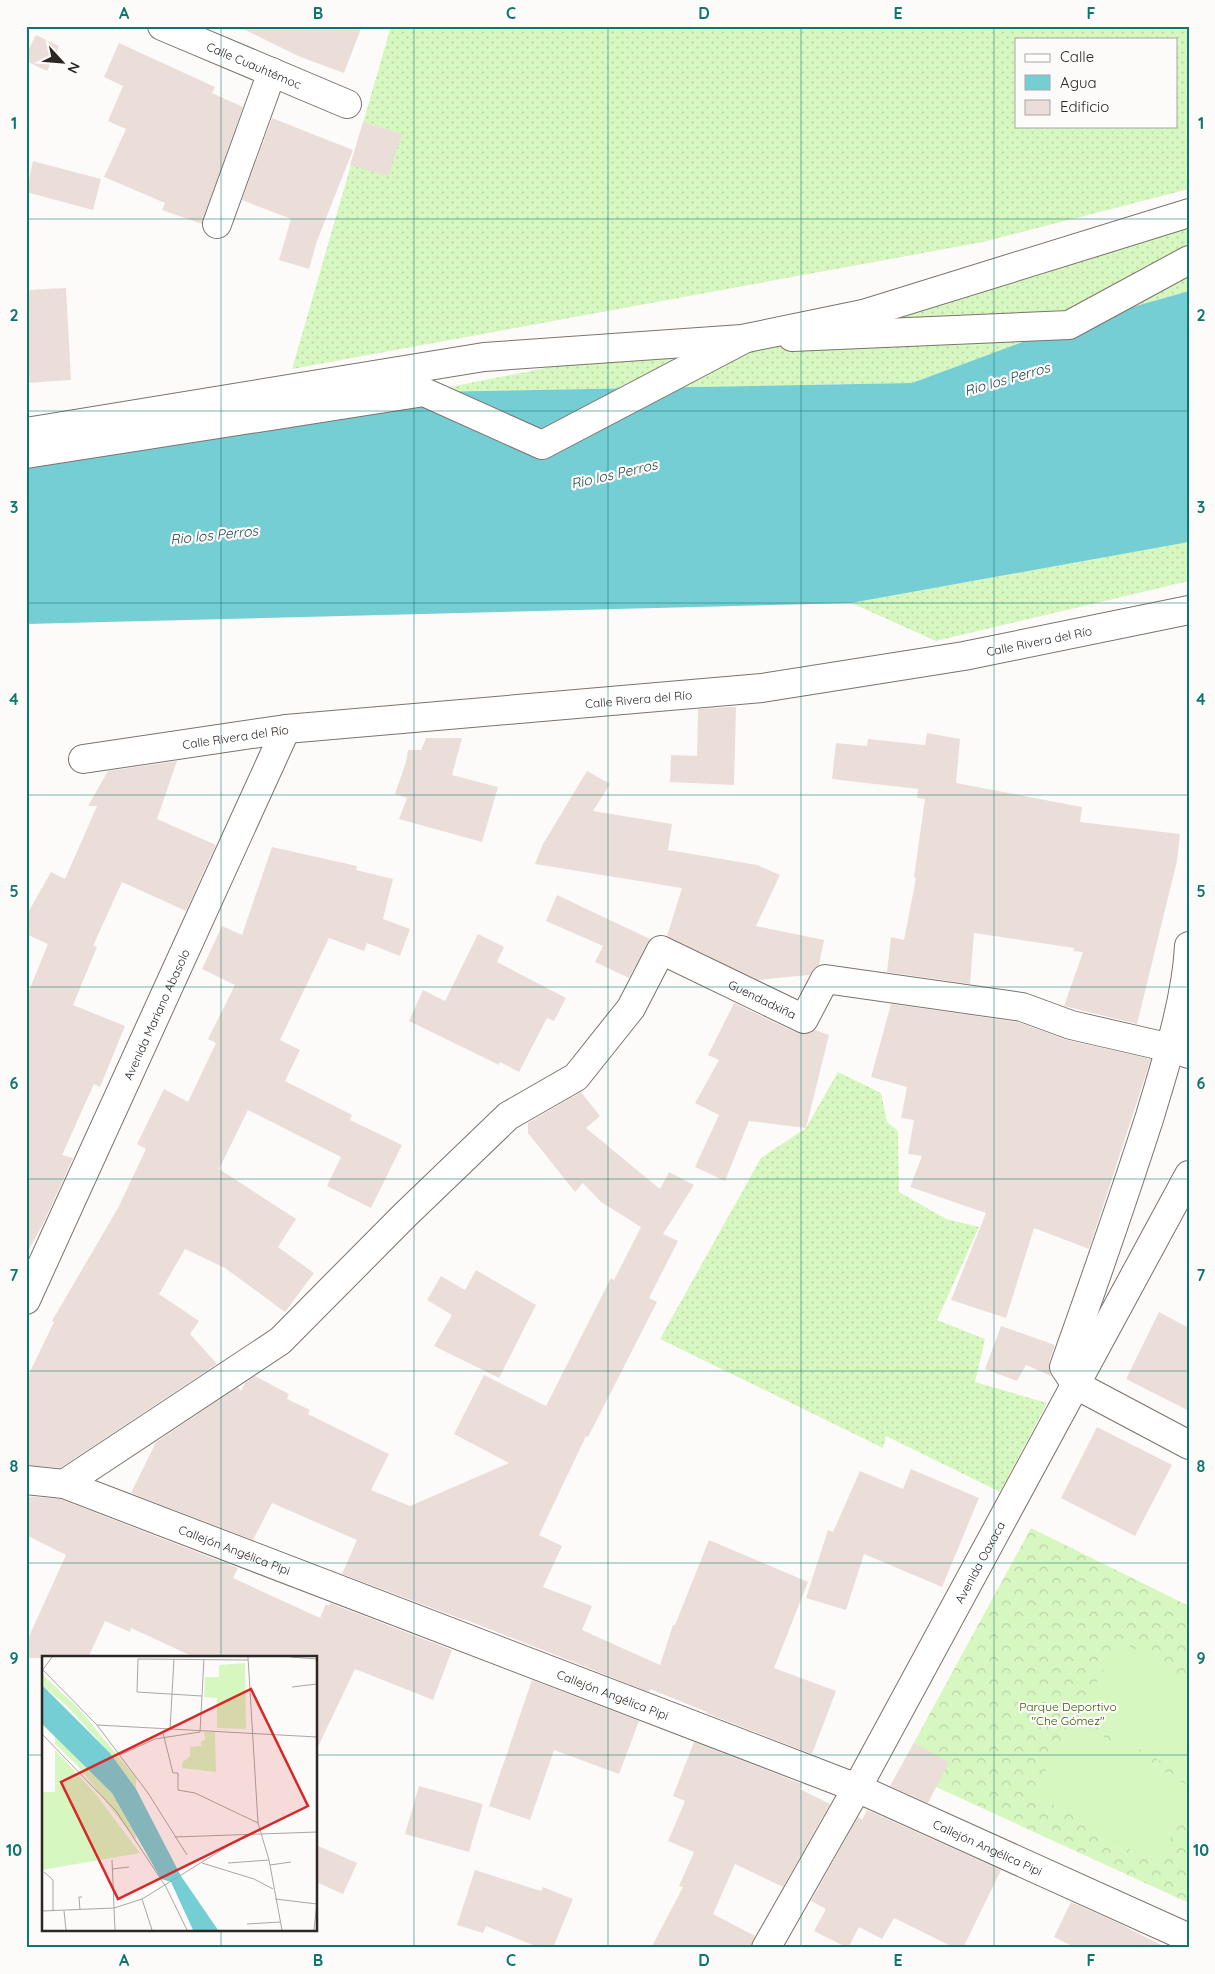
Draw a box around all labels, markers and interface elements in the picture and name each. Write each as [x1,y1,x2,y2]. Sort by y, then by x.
text: A [119,3,130,23]
text: B [313,3,323,23]
text: C [506,3,516,23]
text: D [698,3,710,23]
text: E [893,3,903,23]
text: F [1087,3,1096,23]
north arrow [38,38,88,88]
street label: Calle Cuauhtémoc [205,38,304,91]
legend [1015,38,1178,128]
text: Calle [1060,47,1094,66]
text: N [63,59,84,76]
text: Agua [1060,73,1097,92]
text: Edificio [1060,97,1109,116]
text: 1 [11,113,17,133]
text: 1 [1198,113,1204,133]
text: 2 [9,305,19,325]
text: 2 [1196,305,1206,325]
water label: Rio los Perros [962,358,1053,400]
water label: Rio los Perros [569,455,660,493]
text: 3 [10,497,18,517]
text: 3 [1197,497,1205,517]
water label: Rio los Perros [169,521,260,549]
street label: Calle Rivera del Río [985,623,1093,659]
street label: Calle Rivera del Río [584,687,693,711]
text: 4 [9,689,19,709]
text: 4 [1196,689,1206,709]
street label: Calle Rivera del Río [181,721,290,752]
text: 5 [9,881,19,901]
text: 5 [1196,881,1206,901]
street label: Avenida Mariano Abasolo [120,946,192,1082]
street label: Guendadxiña [726,976,799,1022]
text: 6 [10,1073,19,1093]
text: 6 [1197,1073,1206,1093]
text: 7 [10,1265,19,1285]
text: 7 [1197,1265,1206,1285]
text: 8 [10,1456,19,1476]
text: 8 [1197,1456,1206,1476]
street label: Avenida Oaxaca [951,1519,1008,1606]
street label: Callejón Angélica Pipi [177,1521,293,1578]
text: 9 [9,1648,19,1668]
text: 9 [1196,1648,1206,1668]
inset map [42,1656,318,1932]
street label: Callejón Angélica Pipi [555,1666,671,1723]
park label: Parque Deportivo "Che Gómez" [1019,1699,1117,1728]
street label: Callejón Angélica Pipi [931,1816,1045,1878]
text: 10 [6,1840,22,1860]
text: 10 [1193,1840,1209,1860]
text: A [119,1950,130,1970]
text: B [313,1950,323,1970]
text: C [506,1950,516,1970]
text: D [698,1950,710,1970]
text: E [893,1950,903,1970]
text: F [1087,1950,1096,1970]

